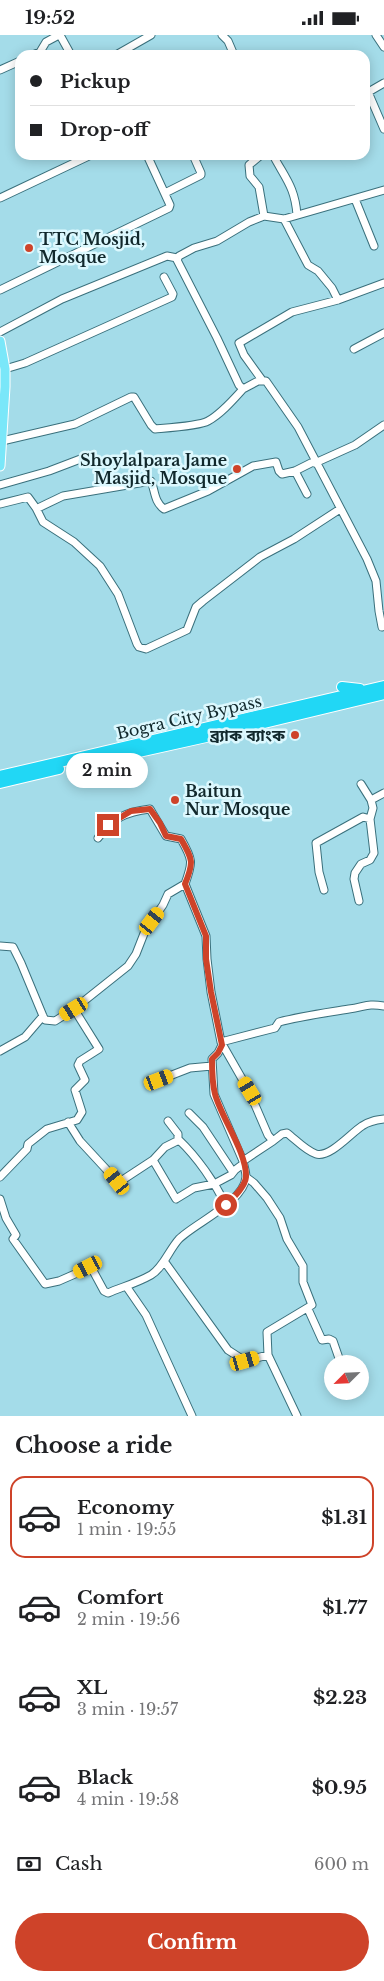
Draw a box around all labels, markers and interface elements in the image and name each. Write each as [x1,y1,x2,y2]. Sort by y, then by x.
text: 19:52 [25,6,75,29]
text: Pickup [60,70,131,93]
text: Drop-off [60,118,149,141]
place label: TTC Mosjid, Mosque [39,229,145,267]
marker: TTC Mosjid, Mosque [23,242,35,254]
place label: Shoylalpara Jame Masjid, Mosque [80,450,227,488]
marker: Shoylalpara Jame Masjid, Mosque [231,463,243,475]
street label: Bogra City Bypass [114,691,264,743]
place label: ব্র্যাক ব্যাংক [209,725,286,745]
marker: ব্র্যাক ব্যাংক [289,729,301,741]
callout: 2 min [67,753,149,787]
text: 2 min [82,760,132,780]
place label: Baitun Nur Mosque [185,781,290,819]
marker: Baitun Nur Mosque [169,794,181,806]
route end [97,814,119,836]
car [136,905,167,937]
car [57,995,90,1023]
car [142,1068,175,1092]
car [235,1074,264,1108]
car [101,1165,132,1197]
route start [215,1194,237,1216]
car [71,1254,104,1280]
car [228,1350,261,1372]
north arrow [324,1355,369,1400]
map controls [324,1355,369,1400]
text: Choose a ride [15,1432,172,1459]
icon: car [17,1495,62,1540]
text: Economy [77,1496,174,1519]
text: $1.31 [321,1506,367,1529]
text: 1 min · 19:55 [77,1519,176,1539]
icon: car [17,1585,62,1630]
text: Comfort [77,1586,164,1609]
text: $1.77 [322,1596,367,1619]
text: 2 min · 19:56 [77,1609,180,1629]
icon: car [17,1675,62,1720]
text: XL [77,1676,107,1699]
text: $2.23 [313,1686,367,1709]
text: 3 min · 19:57 [77,1699,178,1719]
icon: car [17,1765,62,1810]
text: Black [77,1766,133,1789]
text: $0.95 [312,1776,367,1799]
text: 4 min · 19:58 [77,1789,179,1809]
icon: cash [15,1850,43,1878]
text: Cash [55,1852,102,1875]
text: 600 m [314,1854,369,1874]
button: Confirm [15,1913,369,1971]

